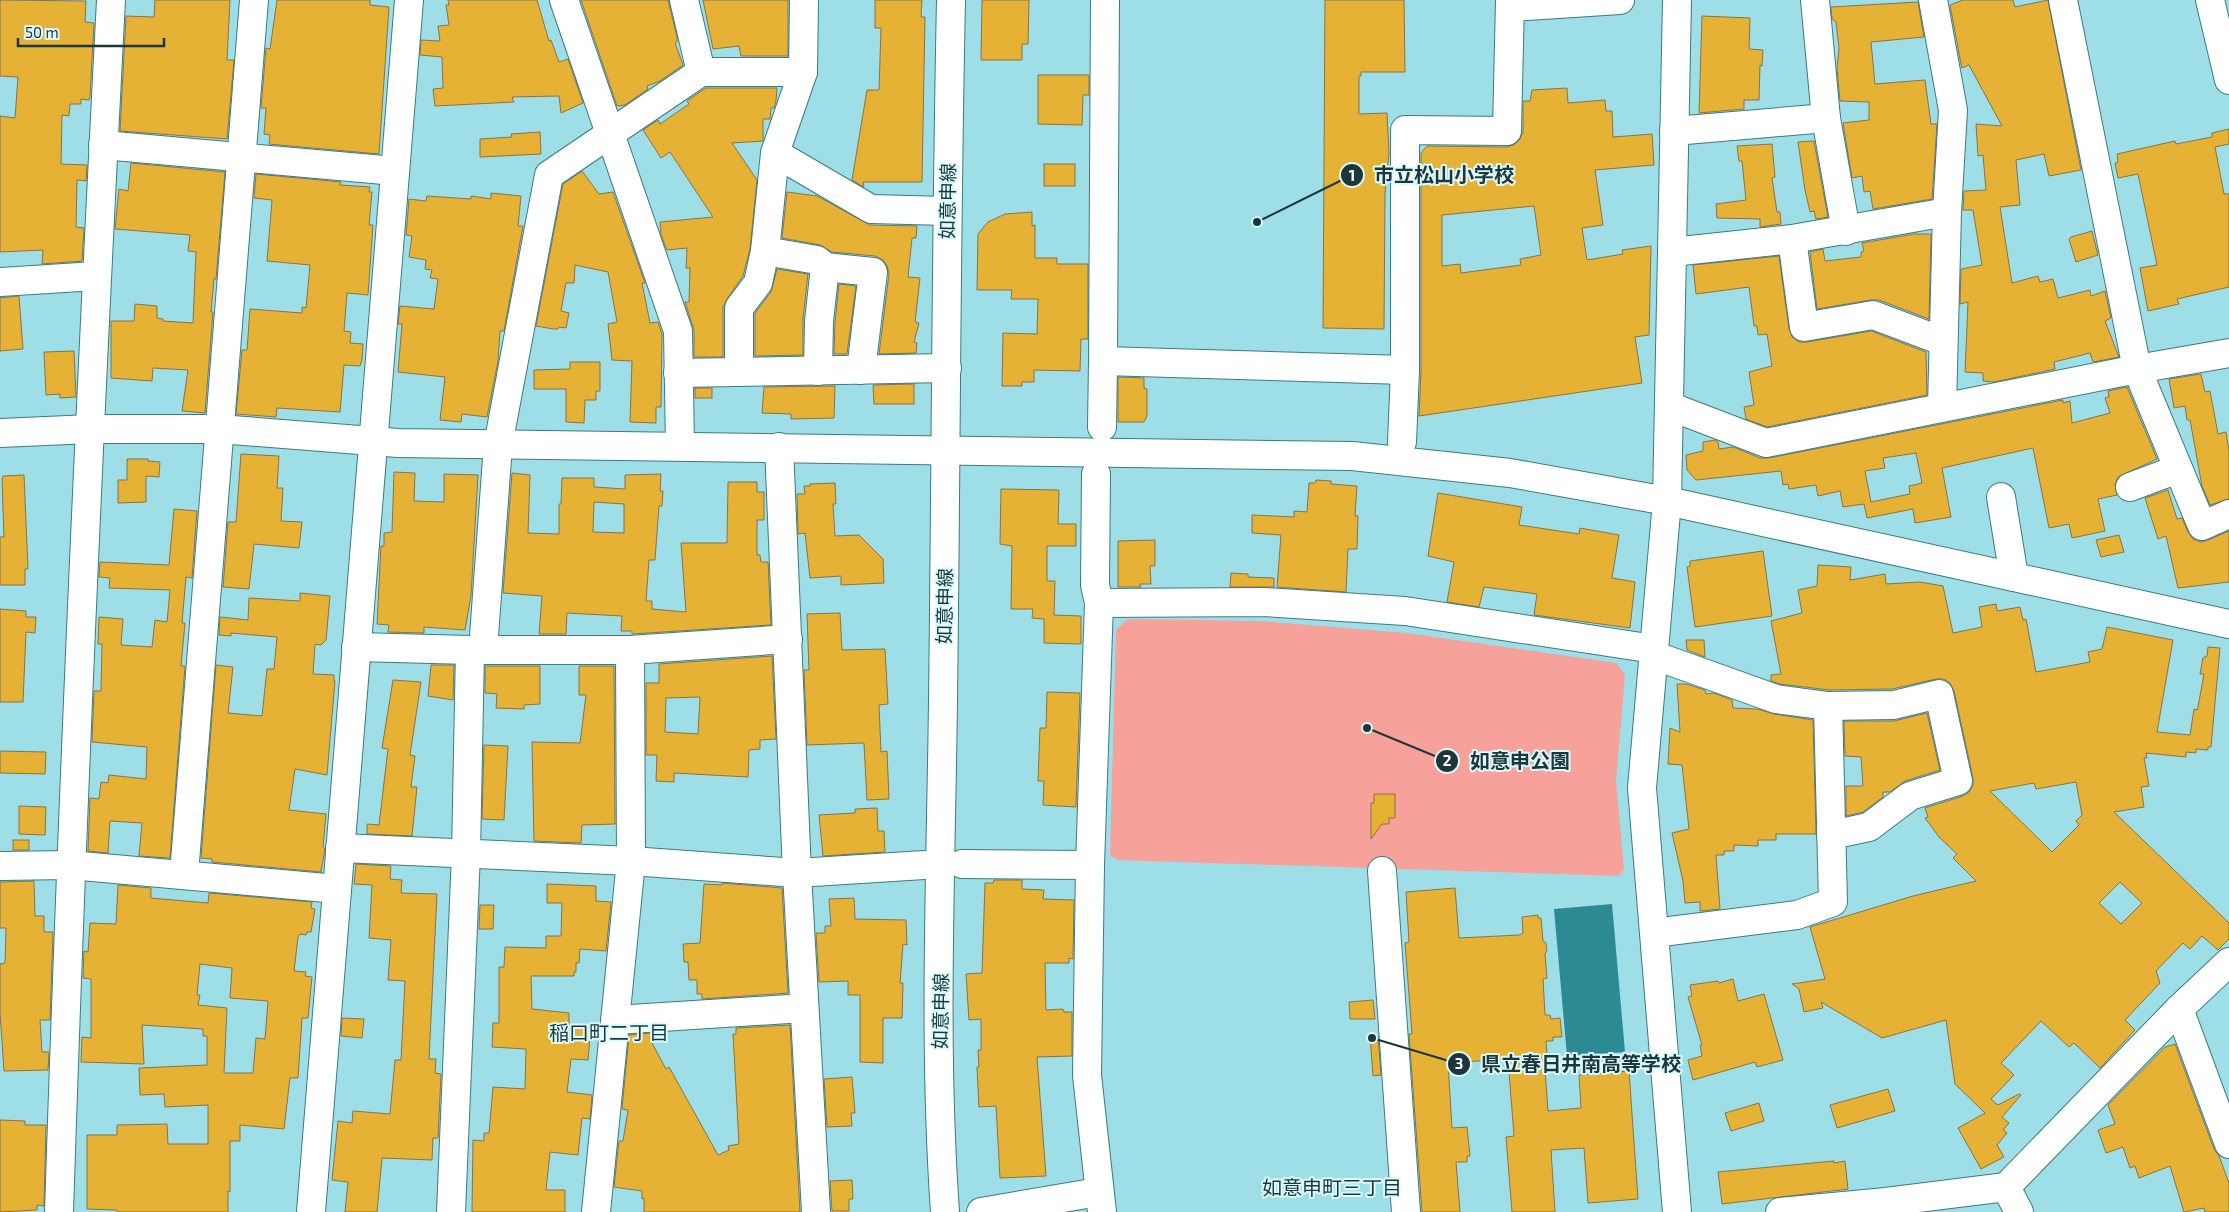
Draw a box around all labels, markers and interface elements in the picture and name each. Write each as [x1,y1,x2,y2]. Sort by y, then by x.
scale bar [18,15,164,47]
text: 50 m [25,23,59,41]
callout: 市立松山小学校 [1339,158,1524,193]
text: 市立松山小学校 [1374,162,1514,186]
street label: 如意申線 [935,163,959,239]
text: 1 [1349,166,1355,184]
street label: 如意申線 [932,568,956,644]
callout: 如意申公園 [1435,743,1580,778]
text: 如意申公園 [1470,748,1570,772]
text: 2 [1443,751,1452,769]
street label: 如意申線 [928,973,952,1049]
district label: 稲口町二丁目 [549,1020,669,1044]
callout: 県立春日井南高等学校 [1446,1046,1691,1081]
text: 県立春日井南高等学校 [1481,1051,1681,1075]
text: 3 [1455,1054,1463,1072]
district label: 如意申町三丁目 [1262,1175,1402,1199]

